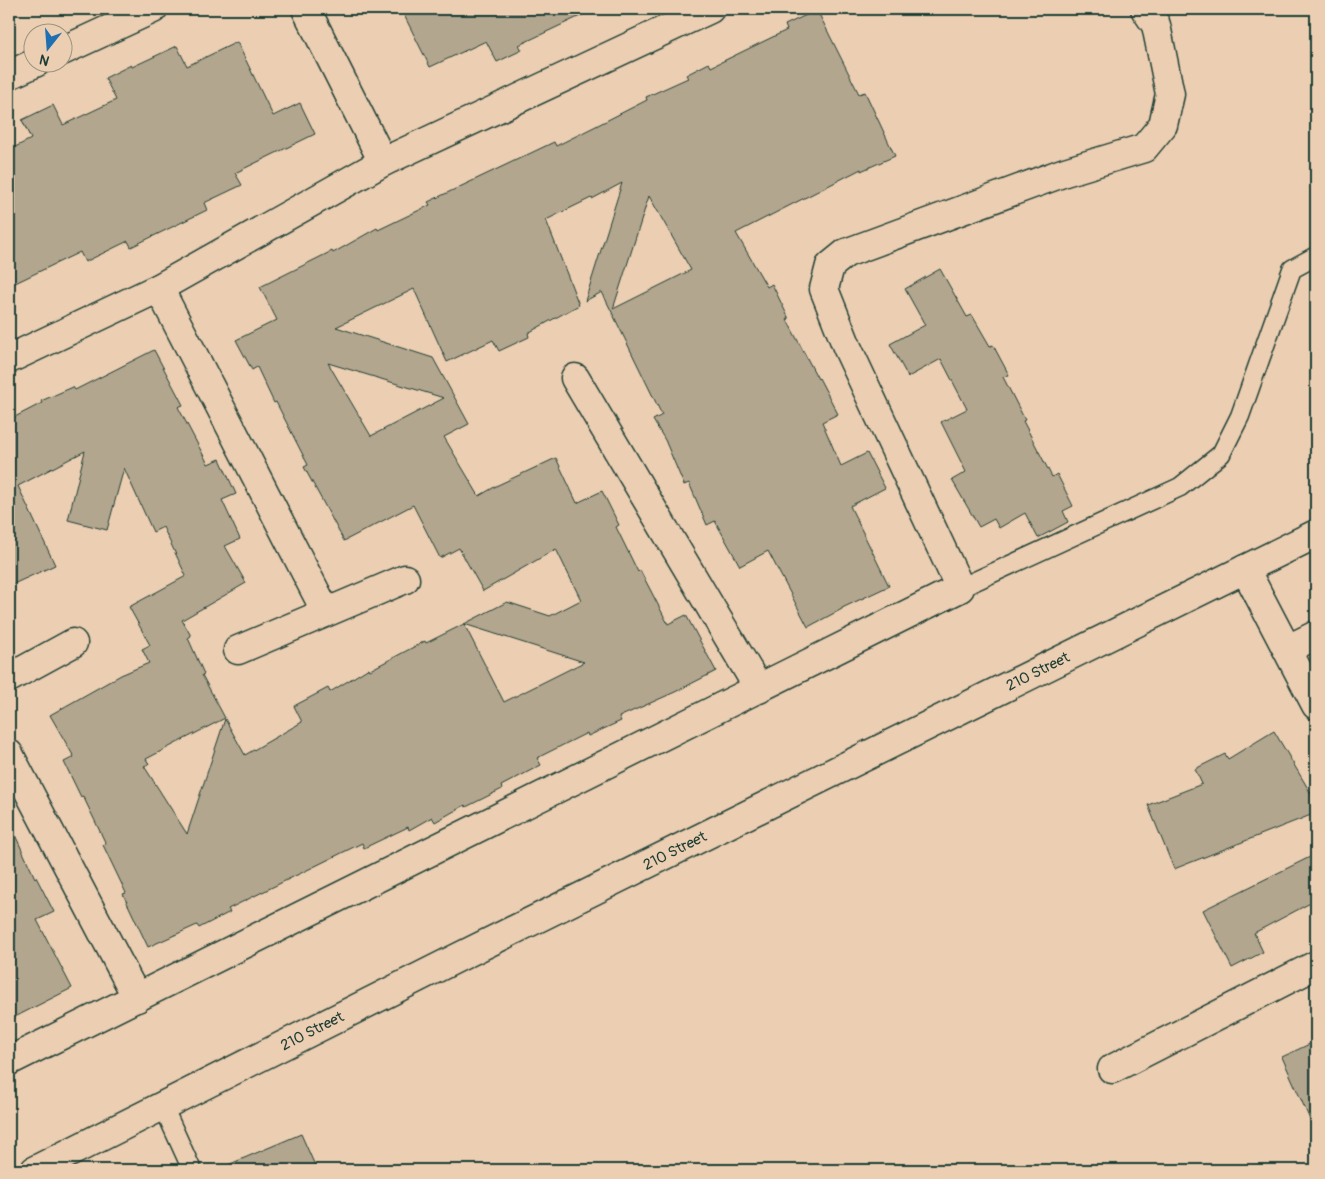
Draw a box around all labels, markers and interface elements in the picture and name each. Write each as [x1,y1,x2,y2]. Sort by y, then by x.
north arrow [22,22,72,72]
text: N [37,50,51,69]
street label: 210 Street [1003,647,1074,695]
street label: 210 Street [640,826,710,874]
street label: 210 Street [277,1007,348,1055]

